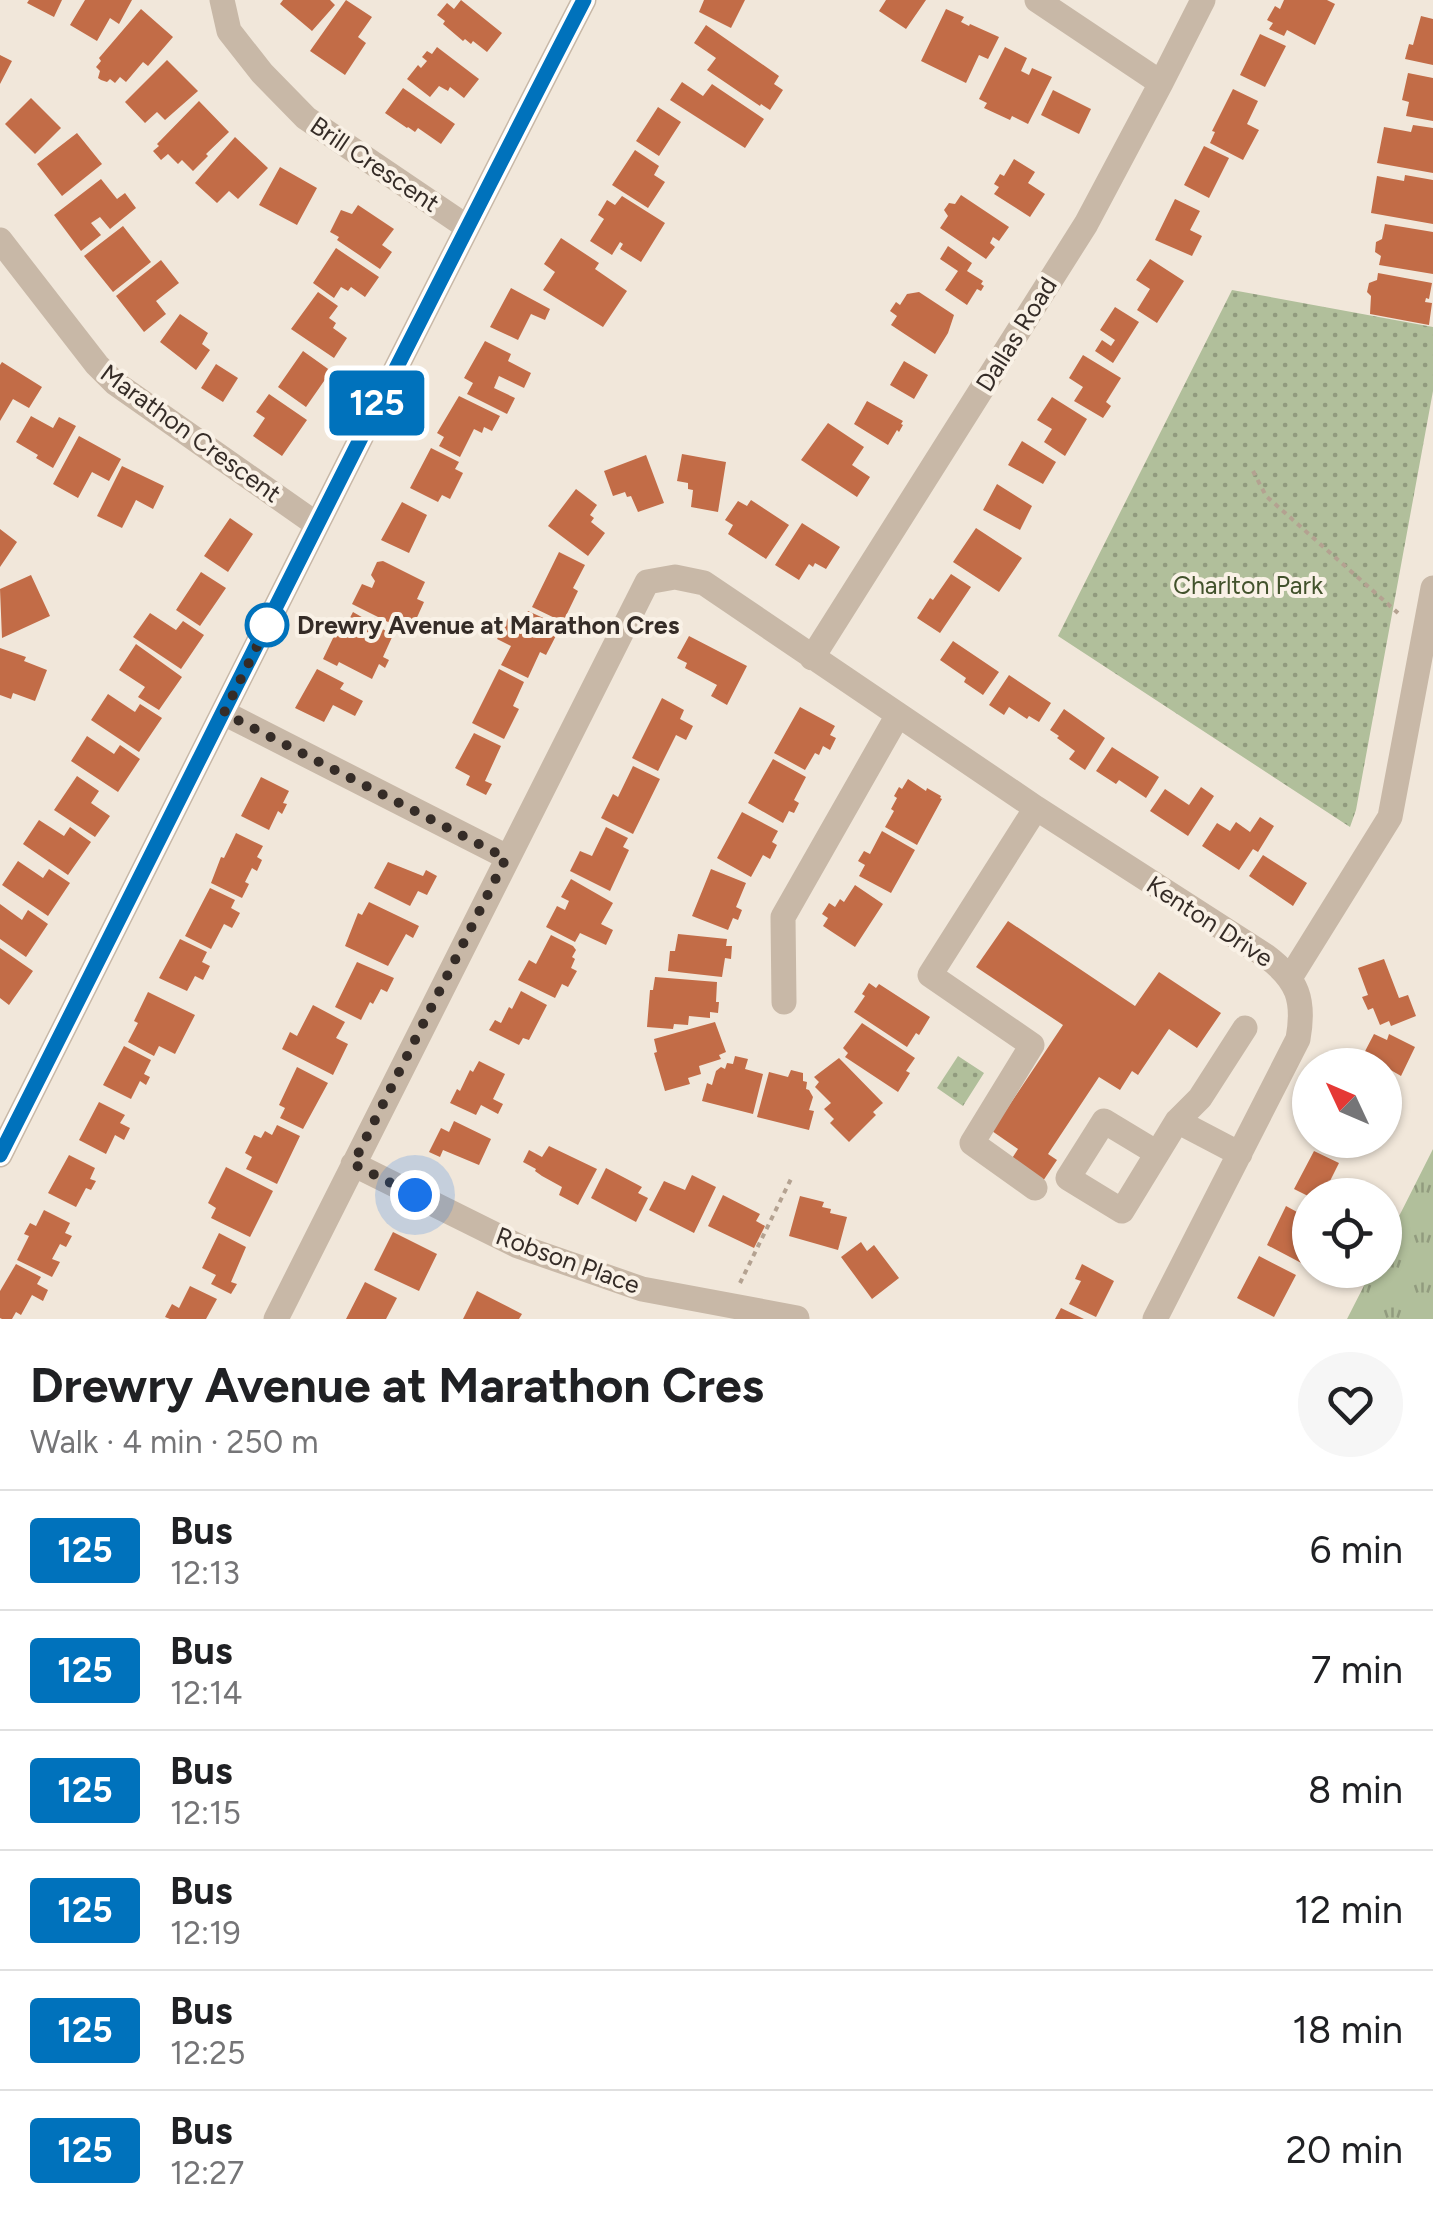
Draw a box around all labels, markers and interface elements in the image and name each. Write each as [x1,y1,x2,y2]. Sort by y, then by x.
street label: Brill Crescent [305,110,445,218]
street label: Dallas Road [969,271,1063,397]
street label: Marathon Crescent [95,358,287,508]
line badge: 125 [320,370,434,436]
text: 125 [349,382,405,424]
park label: Charlton Park [1173,570,1324,600]
marker: Drewry Avenue at Marathon Cres [246,604,288,646]
place label: Drewry Avenue at Marathon Cres [297,610,680,640]
street label: Kenton Drive [1141,869,1279,973]
north arrow [1292,1048,1402,1158]
map controls [1292,1048,1402,1288]
your location [390,1170,440,1220]
button: locate [1292,1178,1402,1288]
street label: Robson Place [492,1220,644,1300]
button: heart [1298,1352,1403,1457]
text: Drewry Avenue at Marathon Cres [30,1356,764,1414]
text: Walk · 4 min · 250 m [30,1423,318,1461]
text: Bus [170,1508,233,1554]
text: 6 min [1310,1527,1403,1573]
text: 125 [57,1529,113,1571]
text: 12:13 [170,1554,240,1592]
text: Bus [170,1628,233,1674]
text: 7 min [1311,1647,1403,1693]
text: 125 [57,1649,113,1691]
text: 12:14 [170,1674,242,1712]
text: Bus [170,1748,233,1794]
text: 8 min [1308,1767,1403,1813]
text: 125 [57,1769,113,1811]
text: 12:15 [170,1794,241,1832]
text: Bus [170,1868,233,1914]
text: 12 min [1294,1887,1403,1933]
text: 125 [57,1889,113,1931]
text: 12:19 [170,1914,241,1952]
text: Bus [170,1988,233,2034]
text: 18 min [1292,2007,1403,2053]
text: 125 [57,2009,113,2051]
text: 12:25 [170,2034,246,2072]
text: Bus [170,2108,233,2154]
text: 20 min [1286,2127,1403,2173]
text: 125 [57,2129,113,2171]
text: 12:27 [170,2154,244,2192]

